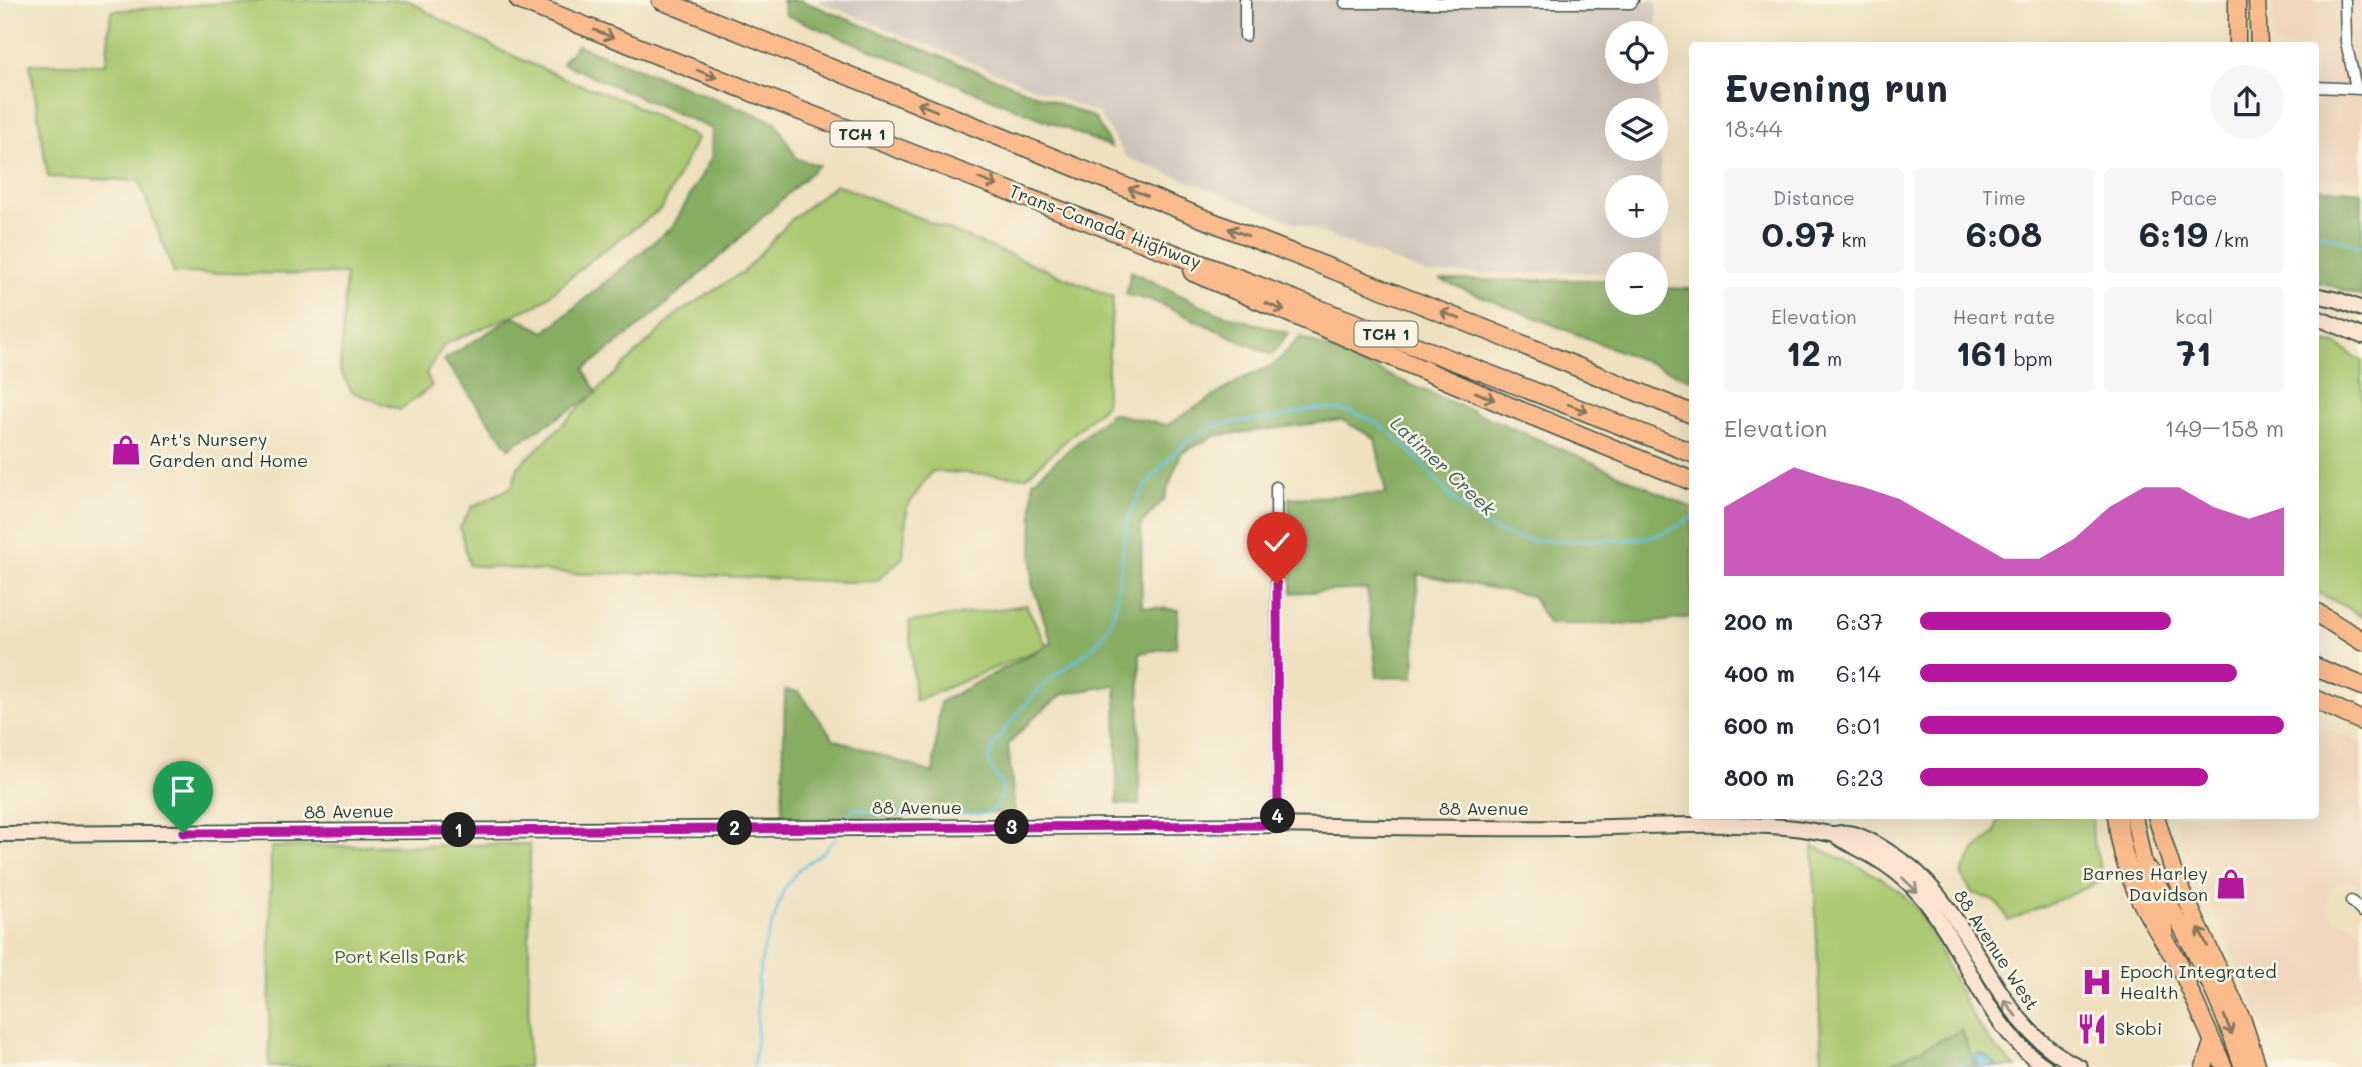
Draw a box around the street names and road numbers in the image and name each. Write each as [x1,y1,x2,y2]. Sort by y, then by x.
road number: TCH 1 [830,122,894,146]
street label: Trans-Canada Highway [1006,178,1205,274]
road number: TCH 1 [1354,322,1418,346]
street label: 88 Avenue [872,795,962,819]
street label: 88 Avenue [1439,796,1529,820]
street label: 88 Avenue [304,798,394,824]
street label: 88 Avenue West [1949,885,2045,1014]

